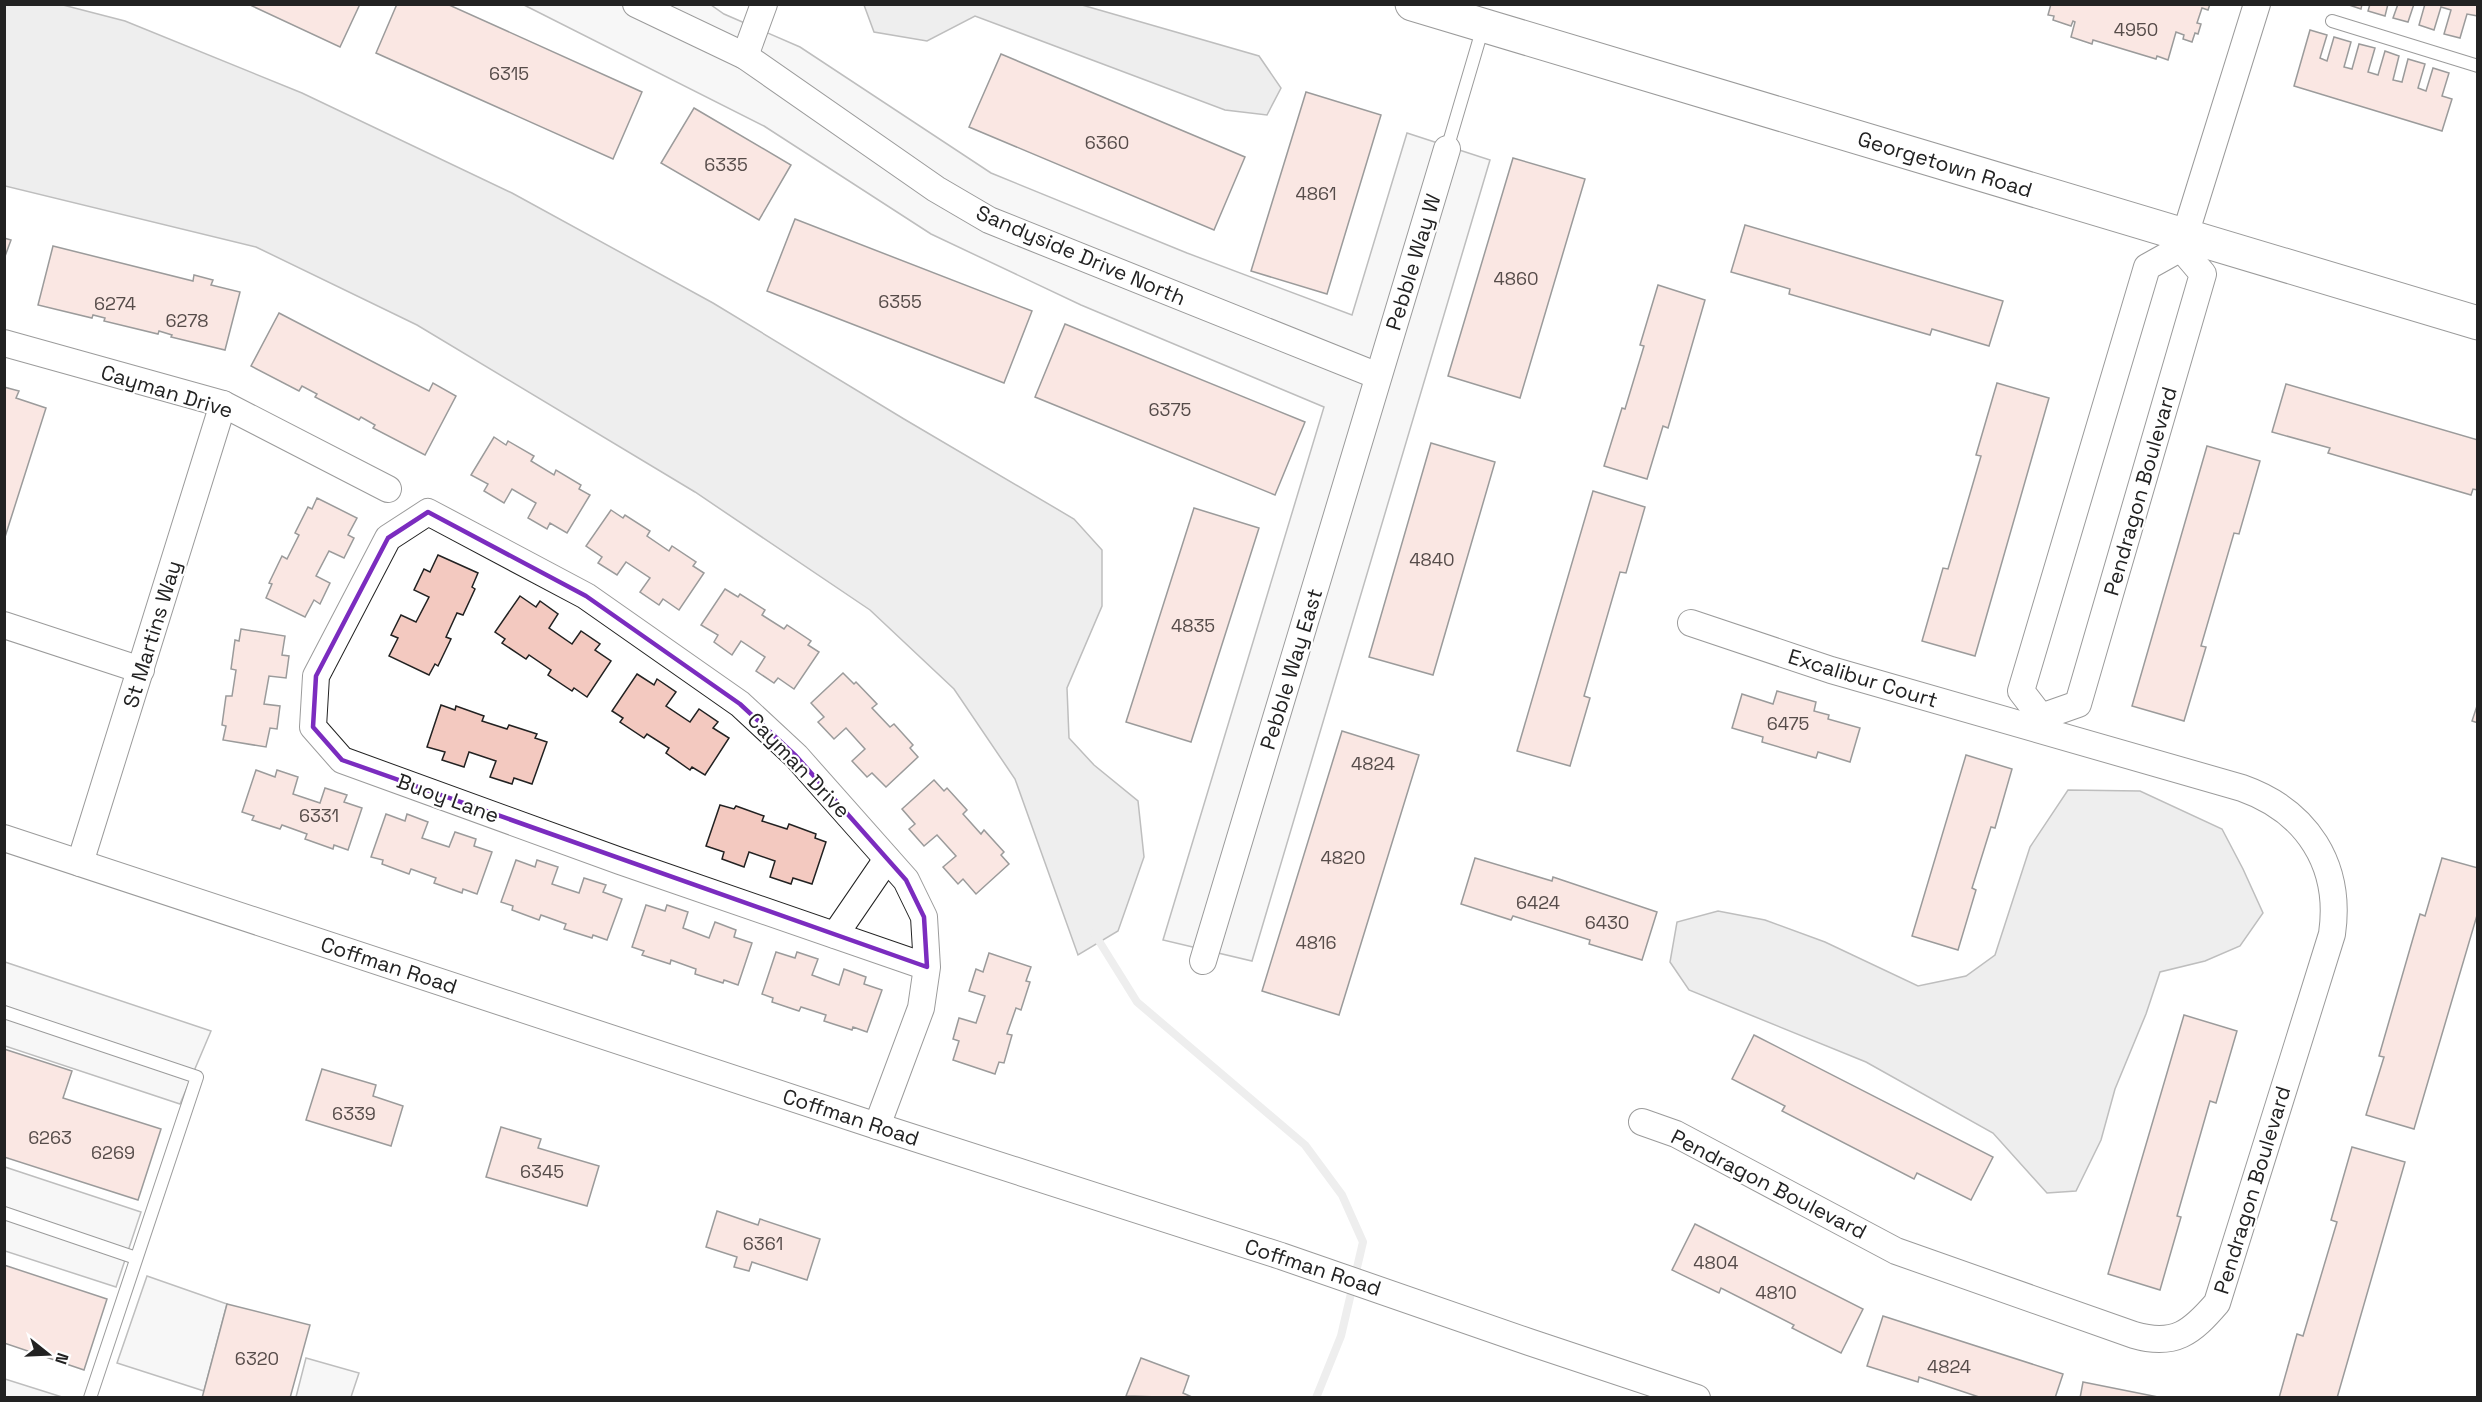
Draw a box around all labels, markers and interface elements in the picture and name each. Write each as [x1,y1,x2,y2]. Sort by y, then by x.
house number: 4950 [2114,18,2158,41]
house number: 6315 [489,62,529,85]
street label: Georgetown Road [1854,125,2036,203]
house number: 6360 [1085,131,1129,154]
house number: 6335 [704,153,748,176]
house number: 4861 [1296,182,1336,205]
street label: Pebble Way W [1379,191,1447,333]
street label: Sandyside Drive North [972,199,1190,311]
house number: 4860 [1493,267,1539,290]
house number: 6355 [878,290,922,313]
house number: 6274 [94,292,136,315]
house number: 6278 [166,309,208,332]
street label: Cayman Drive [98,358,236,424]
street label: Pendragon Boulevard [2097,383,2183,599]
house number: 6375 [1149,398,1191,421]
house number: 4840 [1409,548,1455,571]
street label: St Martins Way [117,557,187,711]
street label: Pebble Way East [1254,585,1328,753]
house number: 4835 [1171,614,1215,637]
street label: Excalibur Court [1785,642,1941,714]
street label: Cayman Drive [742,706,856,824]
house number: 6475 [1767,712,1809,735]
house number: 4824 [1351,752,1395,775]
street label: Buoy Lane [393,767,503,829]
house number: 6331 [299,804,339,827]
house number: 4820 [1321,846,1365,869]
house number: 6424 [1516,891,1560,914]
house number: 6430 [1585,911,1629,934]
street label: Coffman Road [317,930,461,1000]
house number: 4816 [1295,931,1337,954]
street label: Coffman Road [779,1082,923,1152]
street label: Pendragon Boulevard [2207,1083,2297,1297]
house number: 6339 [332,1102,376,1125]
street label: Pendragon Boulevard [1667,1123,1871,1245]
house number: 6263 [28,1126,72,1149]
house number: 6269 [91,1141,135,1164]
house number: 6345 [520,1160,564,1183]
house number: 6361 [743,1232,783,1255]
street label: Coffman Road [1241,1232,1385,1302]
house number: 4804 [1693,1251,1739,1274]
house number: 4810 [1755,1281,1797,1304]
north arrow [18,1324,78,1384]
house number: 6320 [235,1347,279,1370]
text: N [50,1350,73,1367]
house number: 4824 [1927,1355,1971,1378]

